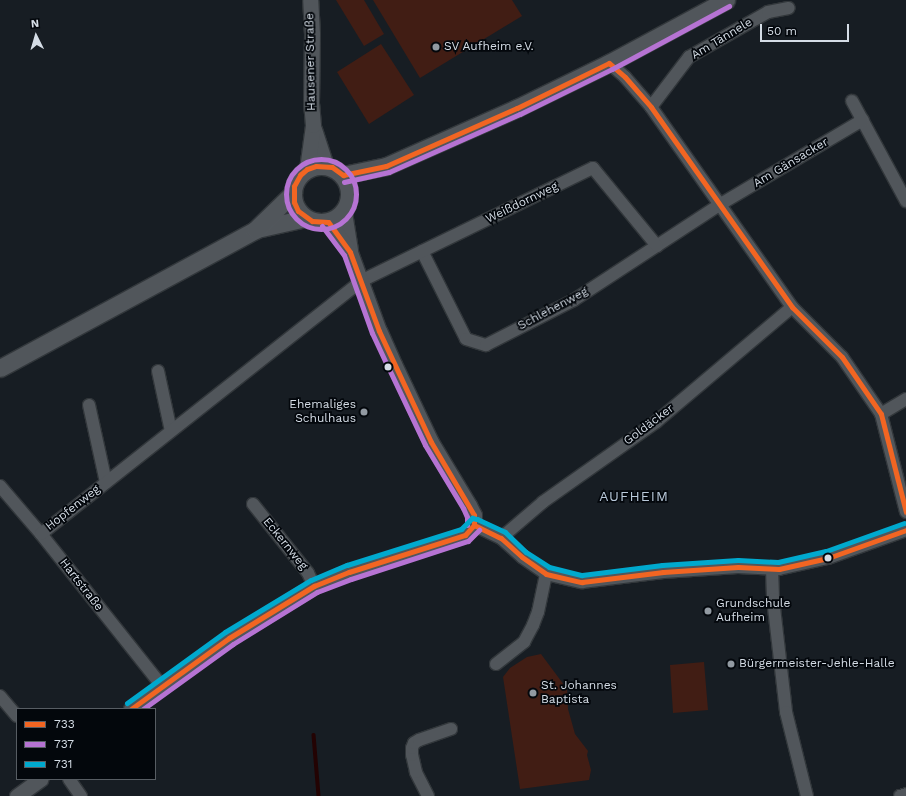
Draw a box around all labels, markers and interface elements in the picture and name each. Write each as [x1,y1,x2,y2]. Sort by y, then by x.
street label: Hausener Straße [303,13,319,111]
street label: Am Tännele [689,15,755,63]
north arrow [16,16,56,56]
scale bar [762,16,851,42]
text: N [30,17,40,30]
text: 50 m [767,24,797,38]
place label: SV Aufheim e.V. [444,40,535,54]
marker: SV Aufheim e.V. [431,42,441,52]
street label: Am Gänsacker [751,135,831,191]
street label: Weißdornweg [483,179,561,227]
street label: Schlehenweg [516,285,590,333]
unlabelled marker [383,362,393,372]
place label: Ehemaliges Schulhaus [289,398,356,426]
street label: Goldäcker [621,401,677,449]
marker: Ehemaliges Schulhaus [359,407,369,417]
street label: Hopfenweg [43,482,103,534]
district label: AUFHEIM [599,488,669,504]
street label: Eckernweg [260,515,310,573]
unlabelled marker [823,553,833,563]
street label: Hartstraße [56,556,106,614]
place label: Grundschule Aufheim [716,597,790,625]
marker: Grundschule Aufheim [703,606,713,616]
place label: Bürgermeister-Jehle-Halle [739,657,895,671]
marker: Bürgermeister-Jehle-Halle [726,659,736,669]
place label: St. Johannes Baptista [541,679,617,707]
marker: St. Johannes Baptista [528,688,538,698]
legend [16,708,156,780]
text: 733 [54,717,75,731]
text: 737 [54,737,74,751]
text: 731 [54,757,72,771]

